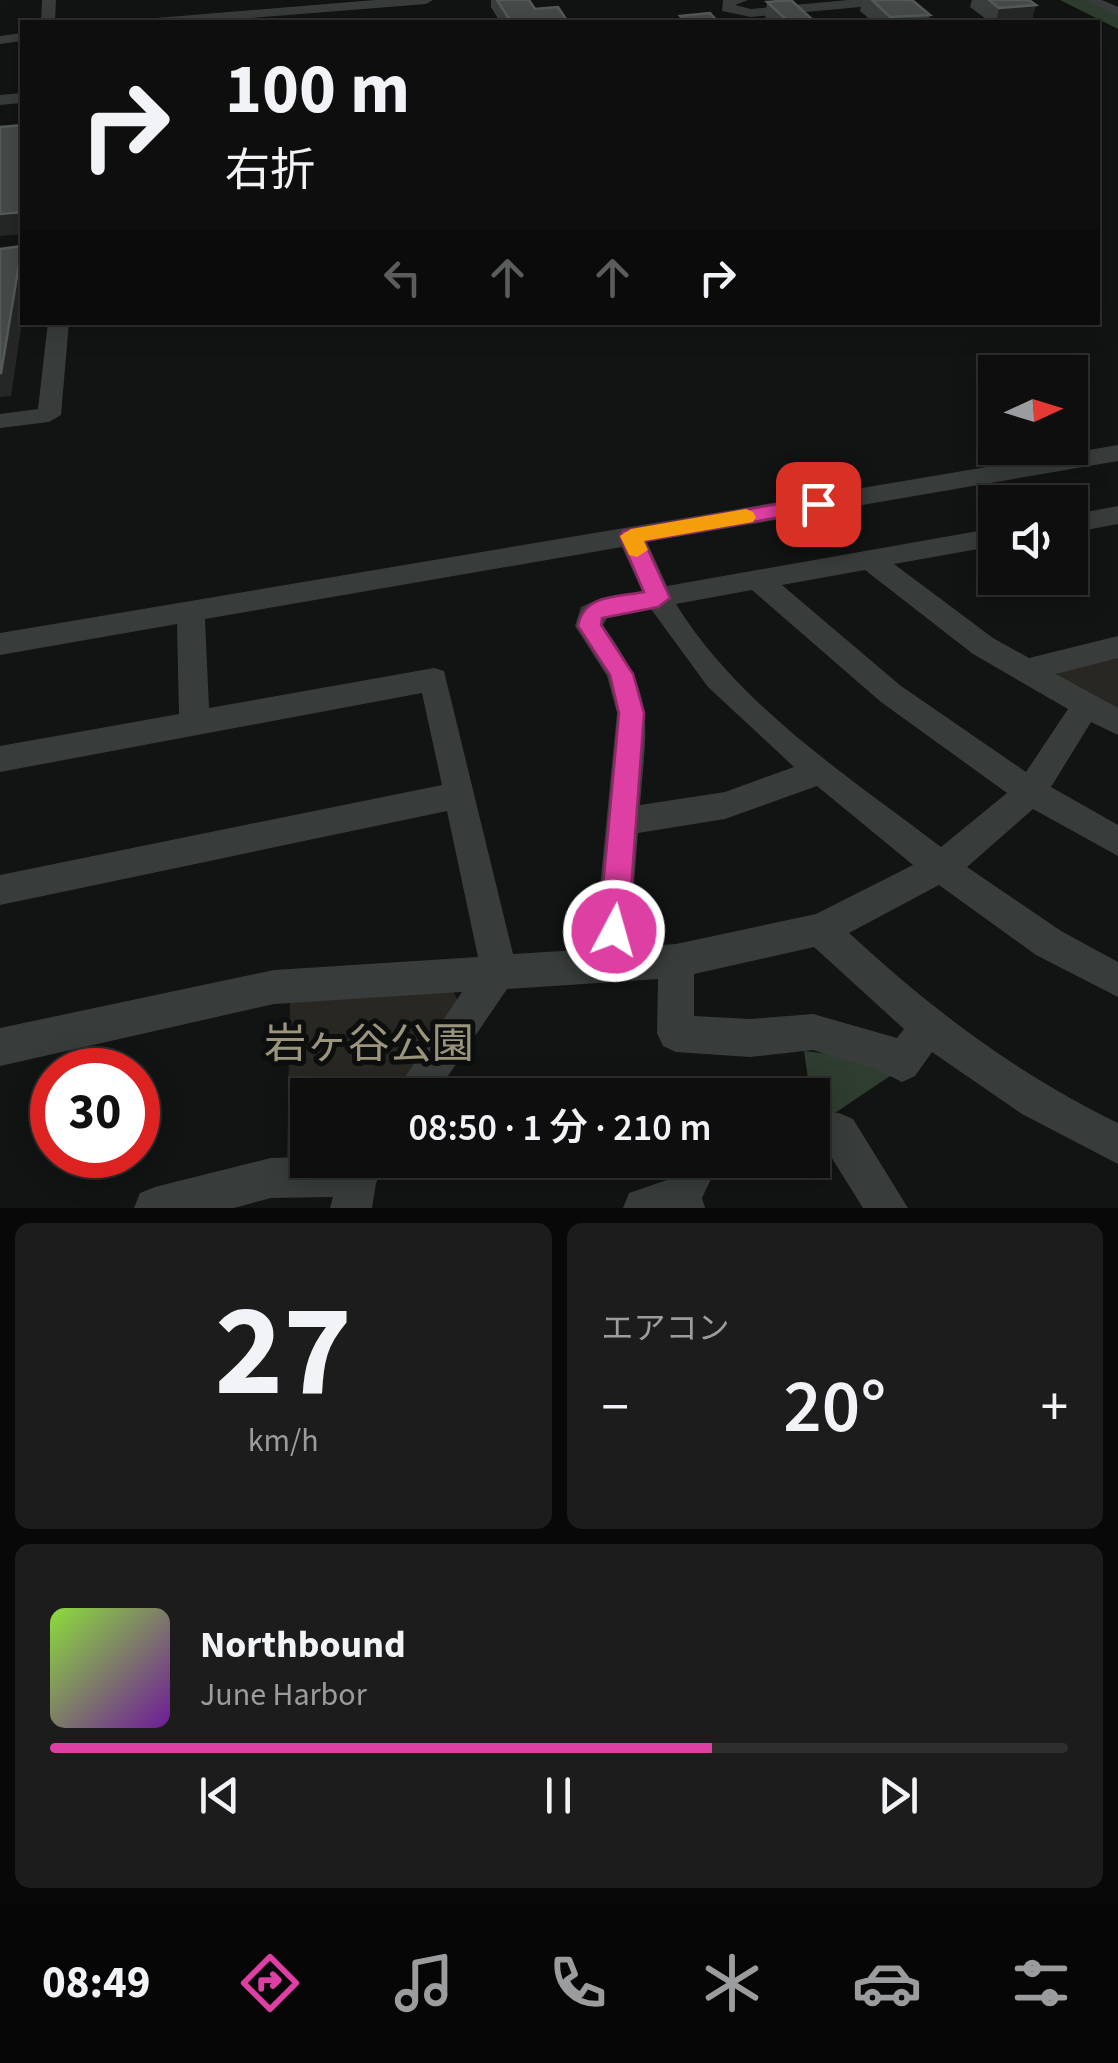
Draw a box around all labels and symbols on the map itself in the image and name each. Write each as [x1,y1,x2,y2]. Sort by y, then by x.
north arrow [978,355,1088,465]
pin [776,462,861,547]
position arrow [562,879,666,983]
park label: 岩ヶ谷公園 [264,1015,474,1075]
speed limit sign: 30 [30,1048,160,1178]

